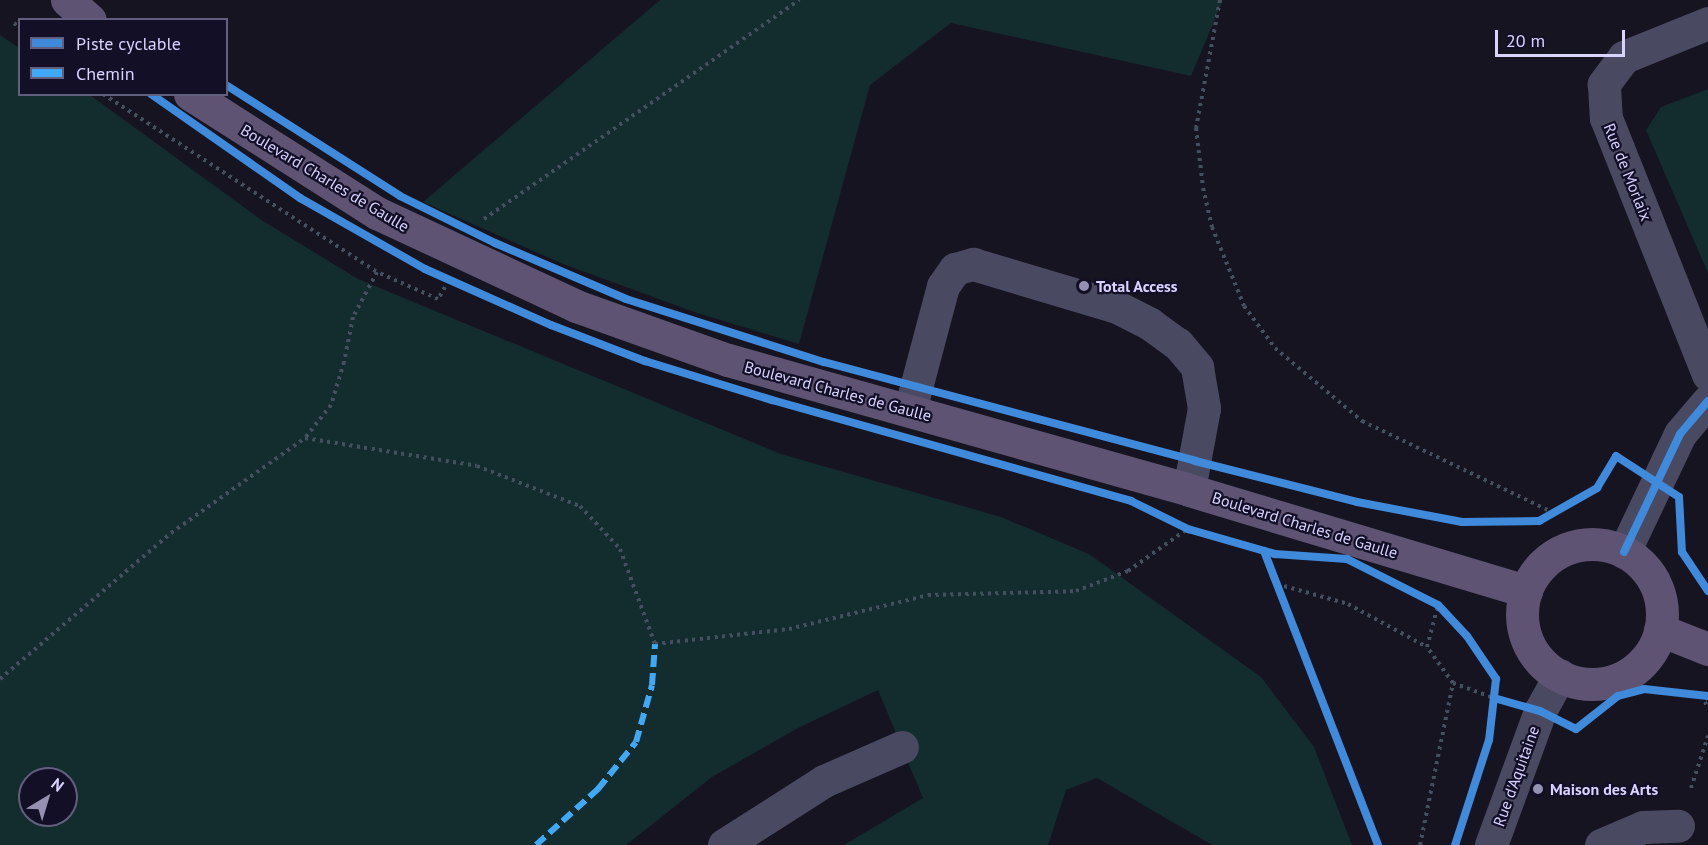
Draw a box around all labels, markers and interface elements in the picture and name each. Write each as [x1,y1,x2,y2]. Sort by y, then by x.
legend [18,18,228,96]
scale bar [1498,18,1628,56]
text: 20 m [1506,29,1545,52]
text: Piste cyclable [76,32,181,55]
text: Chemin [76,62,135,85]
street label: Boulevard Charles de Gaulle [237,120,413,236]
street label: Rue de Morlaix [1600,121,1656,223]
place label: Total Access [1096,276,1178,296]
marker: Total Access [1077,279,1091,293]
street label: Boulevard Charles de Gaulle [742,357,934,425]
street label: Boulevard Charles de Gaulle [1210,488,1400,562]
street label: Rue d'Aquitaine [1489,723,1543,829]
north arrow [18,767,78,827]
text: N [48,773,68,796]
place label: Maison des Arts [1550,779,1659,799]
marker: Maison des Arts [1531,782,1545,796]

